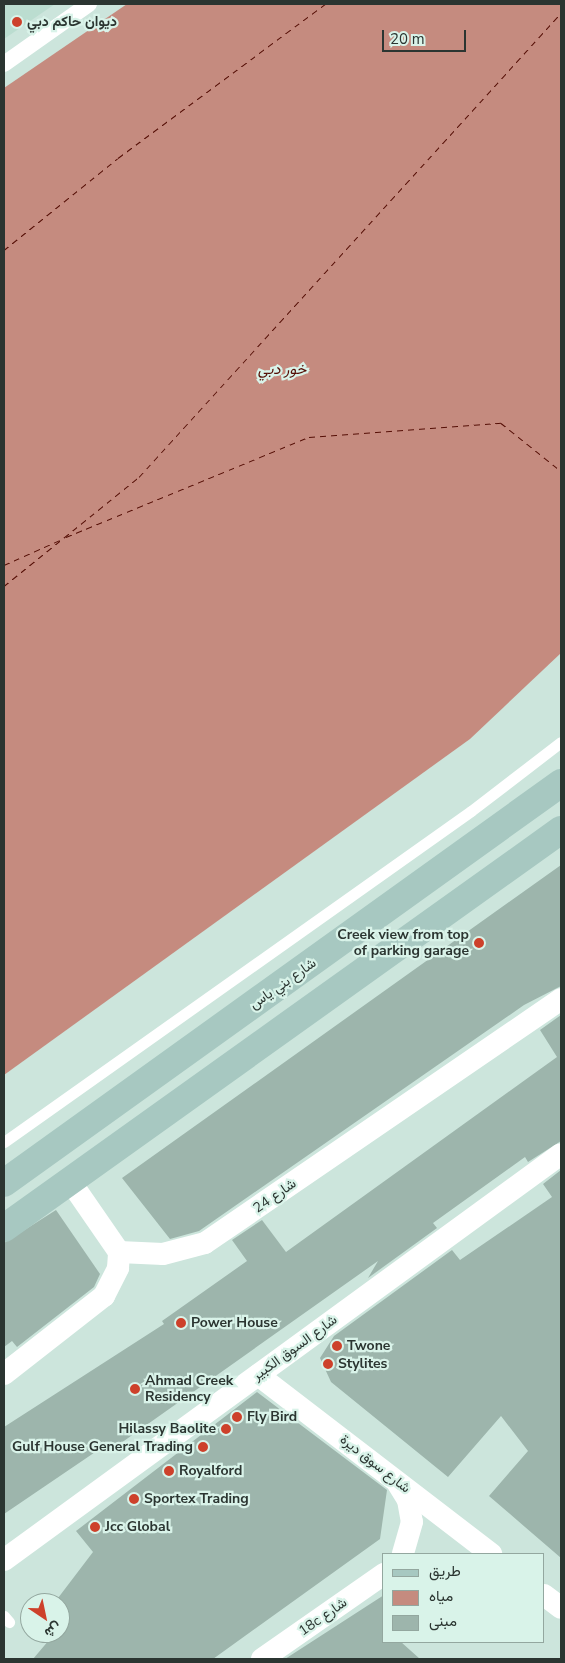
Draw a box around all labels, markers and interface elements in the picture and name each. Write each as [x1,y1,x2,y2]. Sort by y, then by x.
place label: ديوان حاكم دبي [27,14,117,30]
marker: ديوان حاكم دبي [11,16,23,28]
scale bar [385,20,469,52]
text: 20 m [390,29,425,49]
water label: خور دبي [258,361,306,379]
place label: Creek view from top of parking garage [337,927,469,960]
marker: Creek view from top of parking garage [473,937,485,949]
street label: شارع بني ياس [246,955,320,1013]
street label: شارع 24 [250,1175,300,1217]
street label: شارع السوق الكبير [249,1312,341,1384]
place label: Power House [191,1315,278,1331]
marker: Power House [175,1317,187,1329]
place label: Twone [347,1338,390,1354]
marker: Twone [331,1340,343,1352]
place label: Stylites [338,1356,387,1372]
marker: Stylites [322,1358,334,1370]
place label: Ahmad Creek Residency [145,1373,233,1405]
marker: Ahmad Creek Residency [129,1383,141,1395]
place label: Fly Bird [247,1409,297,1425]
marker: Fly Bird [231,1411,243,1423]
place label: Hilassy Baolite [119,1421,216,1437]
marker: Hilassy Baolite [220,1423,232,1435]
street label: شارع سوق ديرة [336,1431,414,1497]
place label: Gulf House General Trading [12,1439,193,1455]
marker: Gulf House General Trading [197,1441,209,1453]
place label: Royalford [179,1463,242,1479]
marker: Royalford [163,1465,175,1477]
place label: Sportex Trading [144,1491,249,1507]
marker: Sportex Trading [128,1493,140,1505]
place label: Jcc Global [105,1519,170,1535]
marker: Jcc Global [89,1521,101,1533]
legend [382,1553,545,1643]
text: طريق [429,1561,461,1581]
text: مياه [429,1586,453,1606]
north arrow [20,1593,70,1643]
street label: 18c شارع [296,1594,350,1640]
text: مبنى [429,1611,457,1631]
text: ش [41,1617,65,1643]

